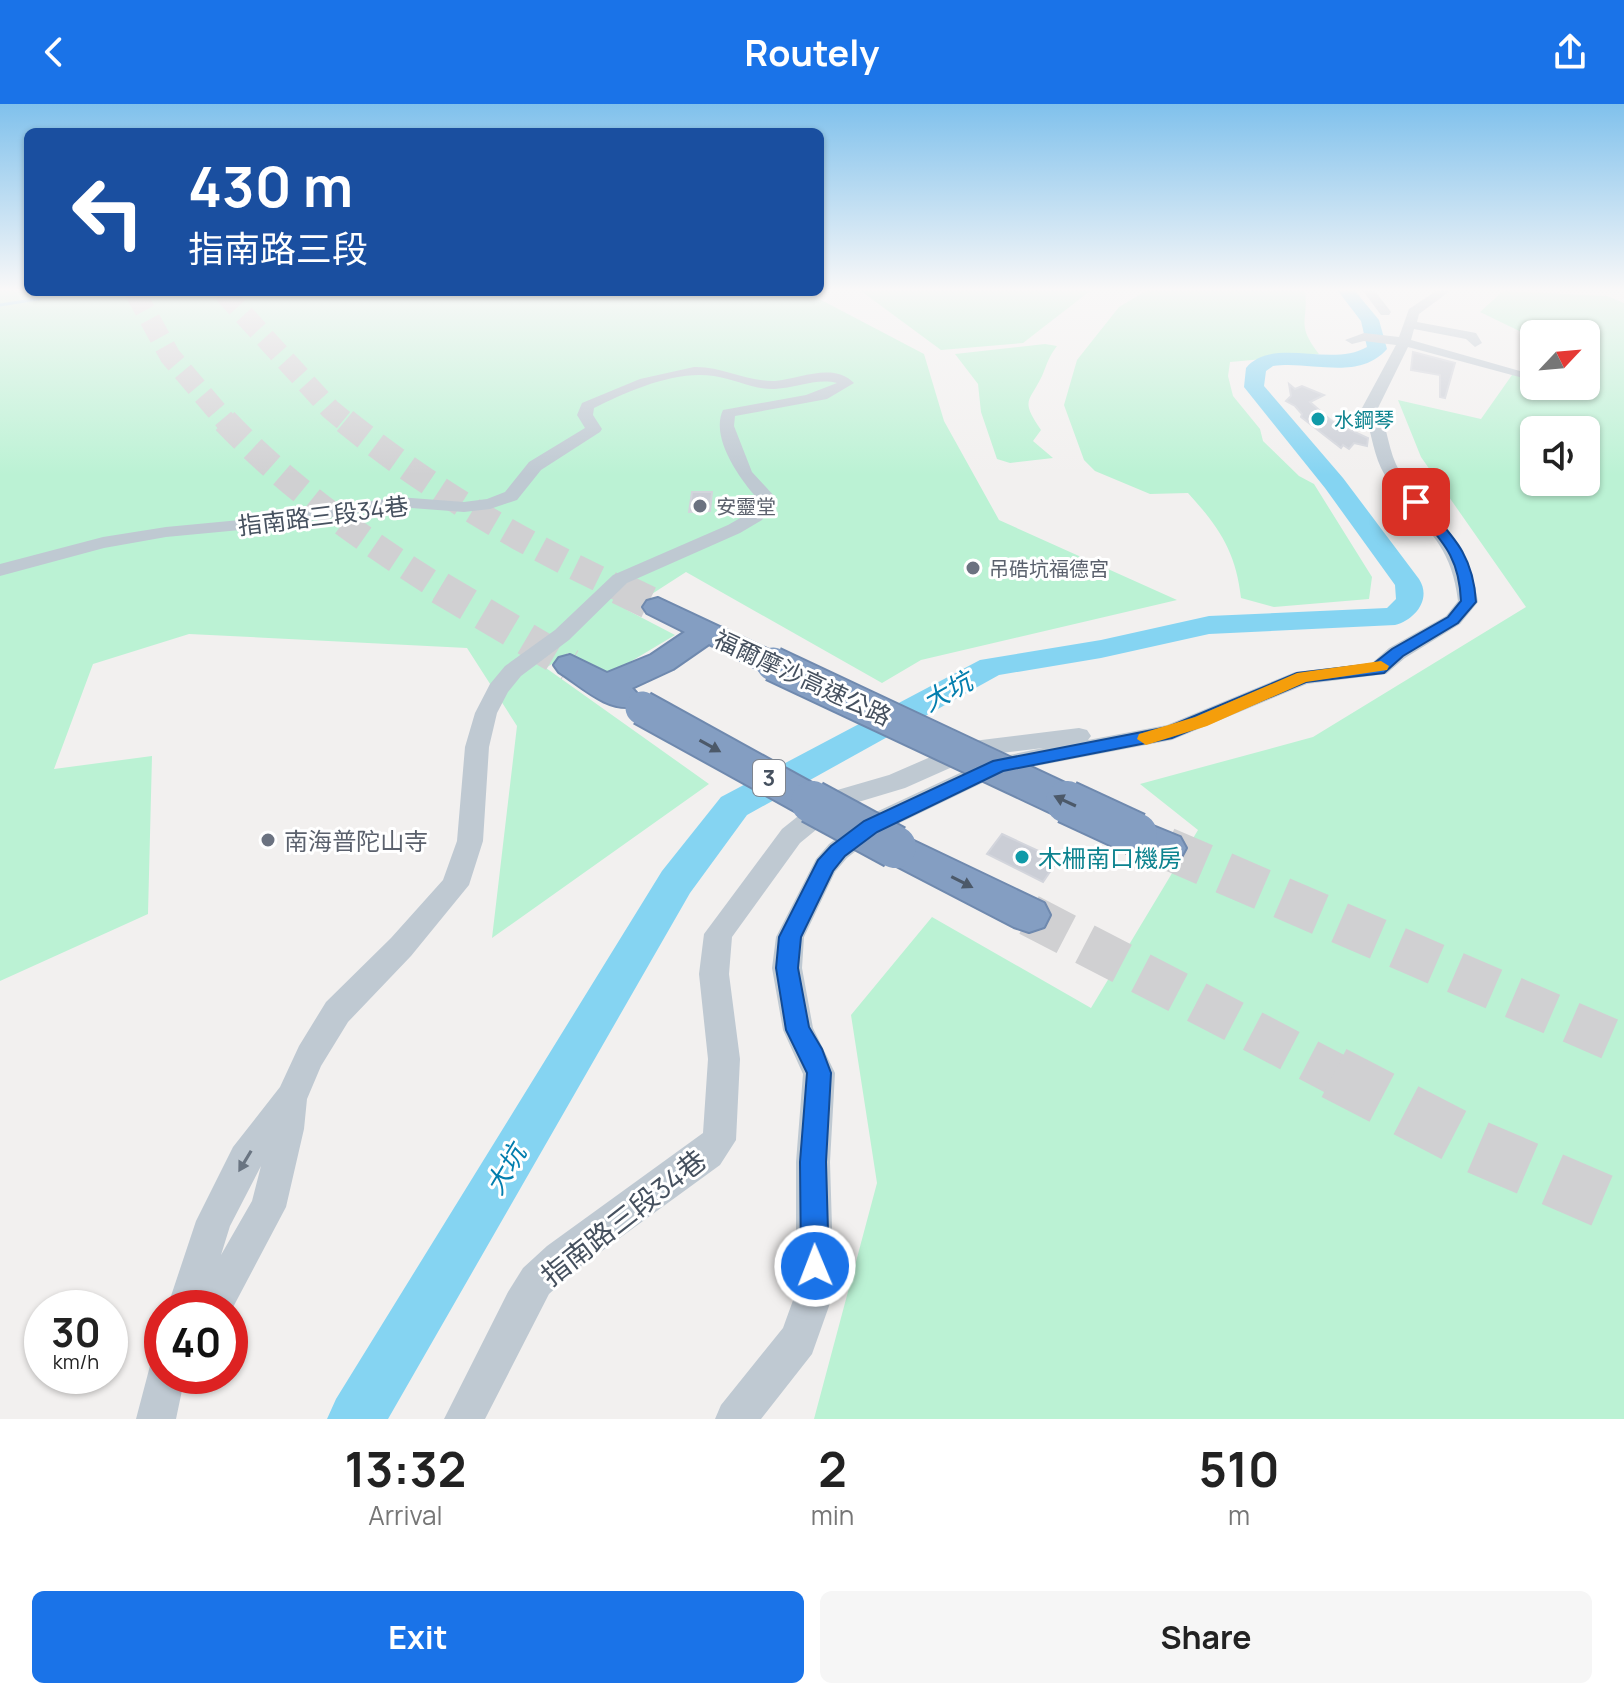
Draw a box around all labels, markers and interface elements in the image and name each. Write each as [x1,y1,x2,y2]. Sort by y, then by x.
text: Routely [744,28,880,77]
icon: back [32,30,76,74]
icon: share [1548,30,1592,74]
text: 430 m [188,147,353,224]
icon: left [56,160,160,264]
text: 指南路三段 [188,224,368,273]
north arrow [1520,320,1600,400]
map controls [1520,320,1600,496]
place label: 水鋼琴 [1334,406,1394,433]
marker: 水鋼琴 [1309,410,1327,428]
button: sound [1520,416,1600,496]
pin [1382,468,1450,536]
icon: arrive [1394,480,1438,524]
street label: 指南路三段34巷 [236,488,410,542]
place label: 安靈堂 [716,493,776,520]
marker: 安靈堂 [691,497,709,515]
place label: 吊硞坑福德宮 [989,555,1109,582]
marker: 吊硞坑福德宮 [964,559,982,577]
street label: 福爾摩沙高速公路 [709,621,897,733]
water label: 大坑 [916,661,982,719]
one-way arrow [699,739,722,753]
road number: 3 [753,760,785,796]
one-way arrow [1054,794,1077,808]
place label: 南海普陀山寺 [284,824,428,857]
marker: 南海普陀山寺 [259,831,277,849]
place label: 木柵南口機房 [1038,841,1182,874]
marker: 木柵南口機房 [1013,848,1031,866]
one-way arrow [950,875,973,888]
water label: 大坑 [476,1134,536,1201]
street label: 指南路三段34巷 [533,1140,713,1294]
one-way arrow [239,1150,253,1172]
position arrow [773,1224,857,1308]
speed limit sign: 40 [144,1290,248,1394]
text: 30 [51,1304,101,1359]
text: km/h [53,1348,99,1375]
text: 13:32 [344,1436,466,1501]
text: 2 [818,1436,847,1501]
text: 510 [1199,1436,1280,1501]
text: Arrival [368,1497,442,1533]
text: min [811,1497,854,1533]
text: m [1228,1497,1250,1533]
button: Exit [32,1591,804,1683]
button: Share [820,1591,1592,1683]

